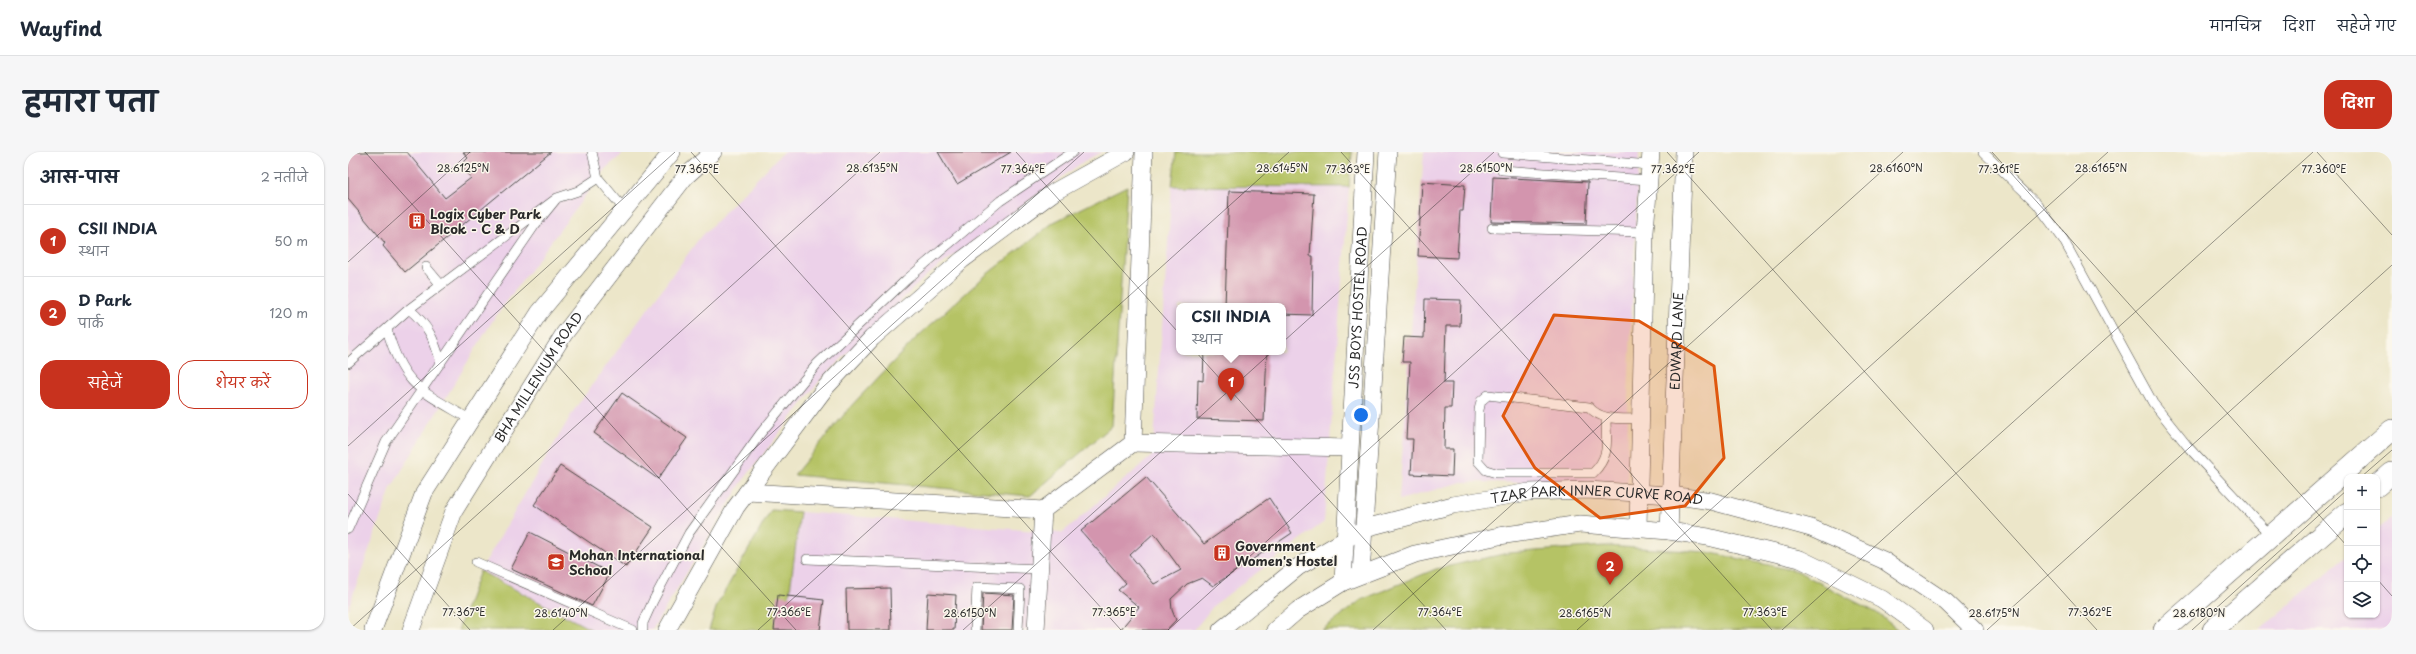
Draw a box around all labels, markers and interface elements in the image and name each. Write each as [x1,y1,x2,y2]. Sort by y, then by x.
text: Wayfind [20,14,102,42]
text: मानचित्र [2210,15,2261,36]
text: दिशा [2283,15,2315,36]
text: सहेजे गए [2337,15,2396,36]
text: हमारा पता [24,79,157,122]
button: दिशा [2324,80,2392,129]
text: 28.6125°N [437,160,489,175]
text: 28.6135°N [846,160,898,175]
text: 28.6145°N [1256,160,1308,175]
text: 28.6150°N [1459,160,1513,175]
text: 28.6160°N [1869,160,1923,175]
text: 28.6165°N [2075,160,2127,175]
text: 77.365°E [675,161,719,176]
text: 77.364°E [1001,161,1045,176]
text: 77.363°E [1326,161,1370,176]
text: 77.362°E [1651,161,1695,176]
text: 77.361°E [1978,161,2020,176]
text: 77.360°E [2301,161,2347,176]
text: आस-पास [40,163,119,189]
text: 2 नतीजे [261,167,308,186]
place label: Logix Cyber Park Blcok - C & D [430,204,542,238]
building icon: Logix Cyber Park Blcok - C & D [407,211,427,231]
text: CSII INDIA [78,216,157,239]
street label: JSS BOYS HOSTEL ROAD [1343,226,1371,389]
text: 1 [50,231,56,250]
text: 50 m [274,231,308,250]
text: स्थान [78,241,109,260]
text: D Park [78,288,132,311]
street label: EDWARD LANE [1665,292,1687,390]
text: 2 [48,303,58,322]
text: 120 m [269,303,308,322]
popup [1176,303,1286,355]
text: CSII INDIA [1191,304,1271,327]
street label: BHA MILLENIUM ROAD [489,307,587,445]
text: पार्क [78,313,104,332]
text: स्थान [1191,329,1222,348]
button: सहेजें [40,360,170,409]
button: शेयर करें [178,360,308,409]
pin: 1 [1218,368,1244,401]
your location [1351,405,1371,425]
map controls [2344,474,2380,618]
button: + [2344,474,2380,510]
street label: TZAR PARK INNER CURVE ROAD [1489,480,1705,509]
button: − [2344,510,2380,546]
place label: Government Women's Hostel [1235,536,1337,570]
building icon: Government Women's Hostel [1212,543,1232,563]
place label: Mohan International School [569,545,705,579]
button: locate [2344,546,2380,582]
school or university icon: Mohan International School [546,552,566,572]
pin: 2 [1597,552,1623,585]
button: layers [2344,582,2380,618]
text: 77.367°E [442,604,486,619]
text: 77.366°E [767,604,811,619]
text: 77.365°E [1092,604,1136,619]
text: 77.364°E [1418,604,1462,619]
text: 77.363°E [1743,604,1787,619]
text: 77.362°E [2068,604,2112,619]
text: 28.6140°N [534,605,588,620]
text: 28.6150°N [943,605,997,620]
text: 28.6165°N [1559,605,1611,620]
text: 28.6175°N [1969,605,2020,620]
text: 28.6180°N [2173,605,2226,620]

